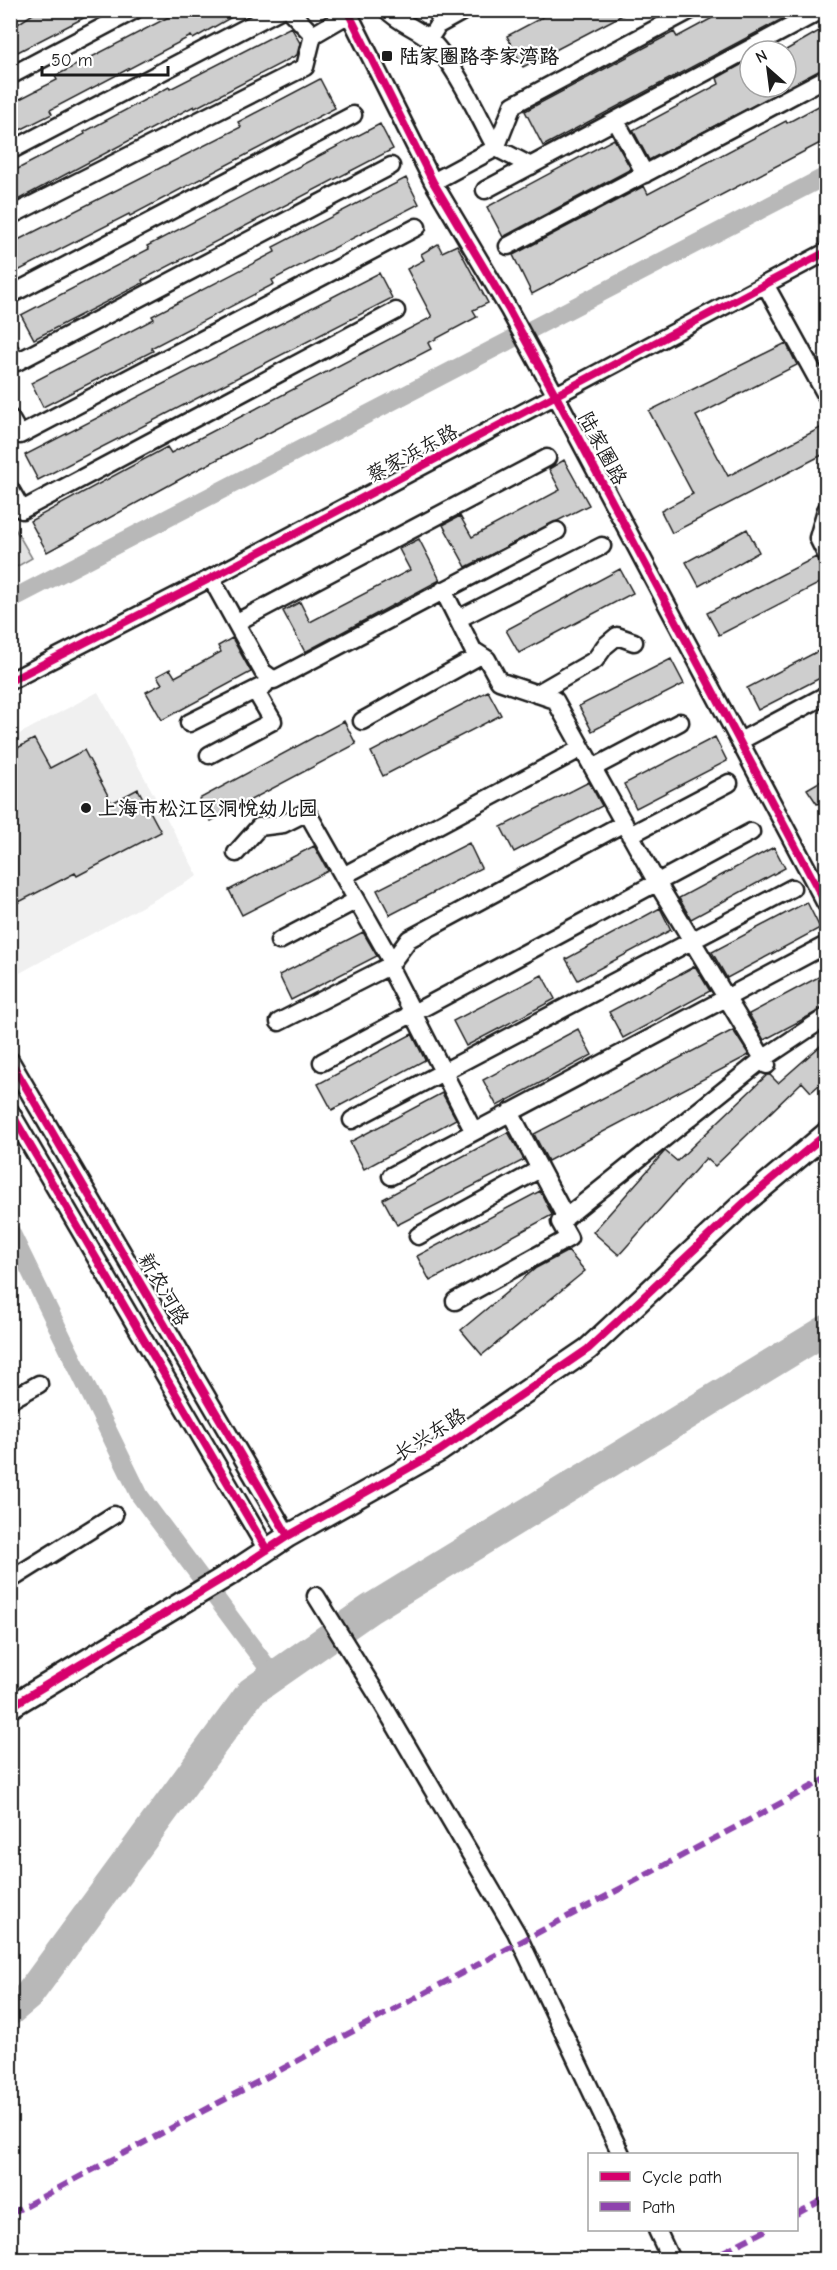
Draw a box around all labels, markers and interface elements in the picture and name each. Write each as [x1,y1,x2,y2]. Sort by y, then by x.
scale bar [42,39,168,77]
north arrow [738,39,798,99]
place label: 陆家圈路李家湾路 [399,45,559,68]
text: N [753,46,770,67]
marker: 陆家圈路李家湾路 [380,49,394,63]
text: 50 m [51,50,93,71]
street label: 陆家圈路 [574,408,632,490]
street label: 蔡家浜东路 [363,419,463,487]
place label: 上海市松江区洞悦幼儿园 [98,797,318,820]
marker: 上海市松江区洞悦幼儿园 [79,801,93,815]
street label: 新农河路 [134,1249,194,1331]
street label: 长兴东路 [390,1403,471,1465]
legend [588,2153,798,2231]
text: Cycle path [642,2167,722,2188]
text: Path [642,2197,675,2218]

